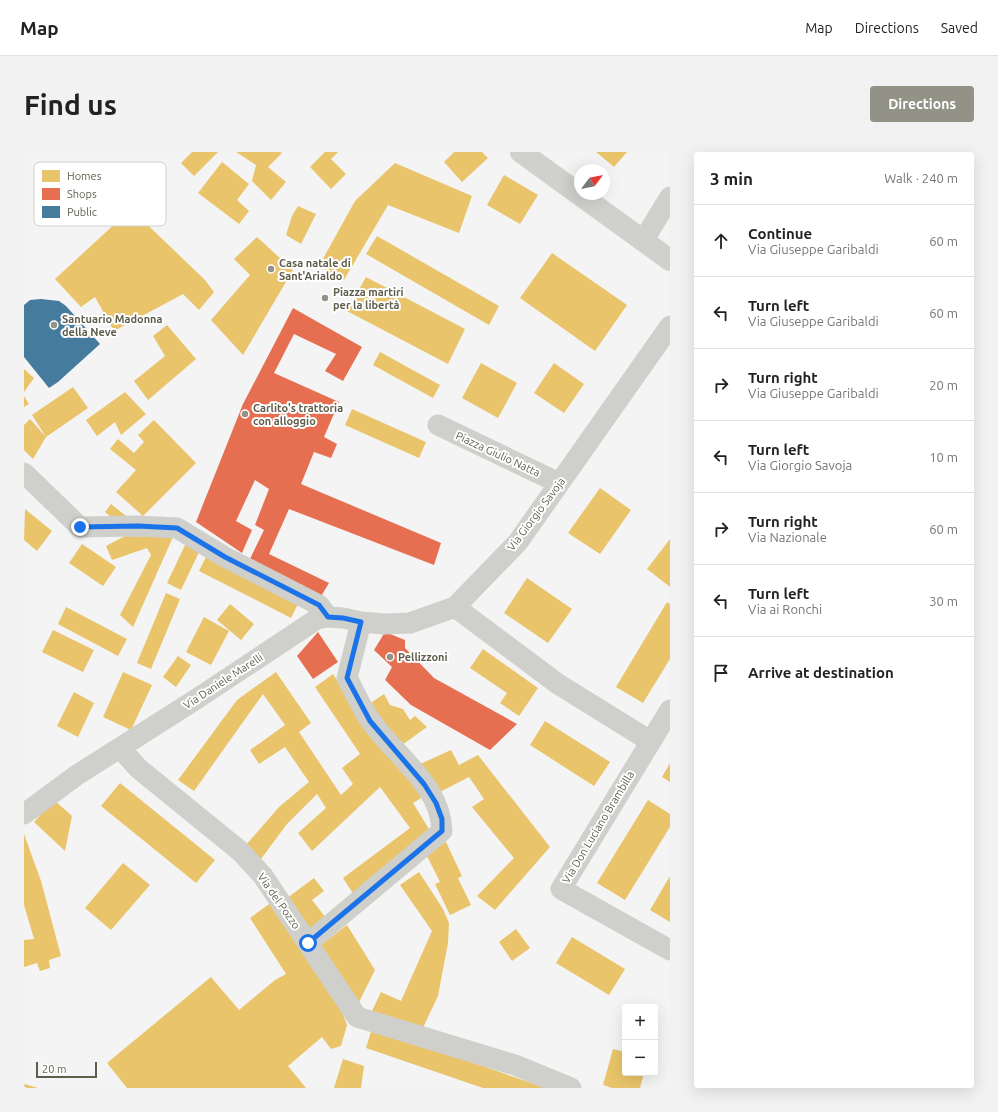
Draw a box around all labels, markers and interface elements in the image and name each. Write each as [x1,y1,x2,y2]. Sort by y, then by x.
text: Map [20,17,59,39]
text: Map [805,20,833,36]
text: Directions [855,20,919,36]
text: Saved [941,20,978,36]
button: Directions [870,86,974,122]
text: Find us [24,89,117,120]
legend [34,162,166,226]
north arrow [574,164,610,200]
text: 3 min [710,169,753,188]
text: Homes [67,170,102,182]
text: Walk · 240 m [884,171,958,185]
text: Shops [67,188,97,200]
text: Public [67,206,97,218]
text: Continue [748,225,812,242]
icon: ahead [710,230,732,252]
text: 60 m [929,234,958,248]
text: Via Giuseppe Garibaldi [748,242,879,256]
place label: Casa natale di Sant'Arialdo [279,257,351,282]
marker: Casa natale di Sant'Arialdo [266,264,276,274]
place label: Piazza martiri per la libertà [333,286,404,311]
marker: Piazza martiri per la libertà [320,293,330,303]
text: Turn left [748,297,809,314]
icon: left [710,302,732,324]
text: 60 m [929,306,958,320]
place label: Santuario Madonna della Neve [62,313,163,338]
text: Via Giuseppe Garibaldi [748,314,879,328]
marker: Santuario Madonna della Neve [49,320,59,330]
text: Turn right [748,369,818,386]
icon: right [710,374,732,396]
text: 20 m [929,378,958,392]
text: Via Giuseppe Garibaldi [748,386,879,400]
place label: Carlito's trattoria con alloggio [253,402,343,427]
marker: Carlito's trattoria con alloggio [240,409,250,419]
street label: Piazza Giulio Natta [454,429,542,479]
text: Turn left [748,441,809,458]
icon: left [710,446,732,468]
text: 10 m [929,450,958,464]
text: Via Giorgio Savoja [748,458,852,472]
street label: Via Giorgio Savoja [505,475,567,553]
text: Turn right [748,513,818,530]
route end [71,518,89,536]
icon: right [710,518,732,540]
text: 60 m [929,522,958,536]
text: Via Nazionale [748,530,827,544]
text: Turn left [748,585,809,602]
icon: left [710,590,732,612]
text: 30 m [929,594,958,608]
text: Via ai Ronchi [748,602,822,616]
street label: Via Daniele Marelli [181,651,265,711]
place label: Pellizzoni [398,651,448,663]
marker: Pellizzoni [385,652,395,662]
icon: arrive [710,662,732,684]
text: Arrive at destination [748,664,894,681]
street label: Via Don Luciano Brambilla [560,769,636,885]
street label: Via del Pozzo [255,871,303,931]
route start [299,934,317,952]
map controls [622,1004,658,1076]
button: + [622,1004,658,1040]
button: − [622,1040,658,1076]
scale bar [36,1060,97,1079]
text: 20 m [42,1063,66,1075]

